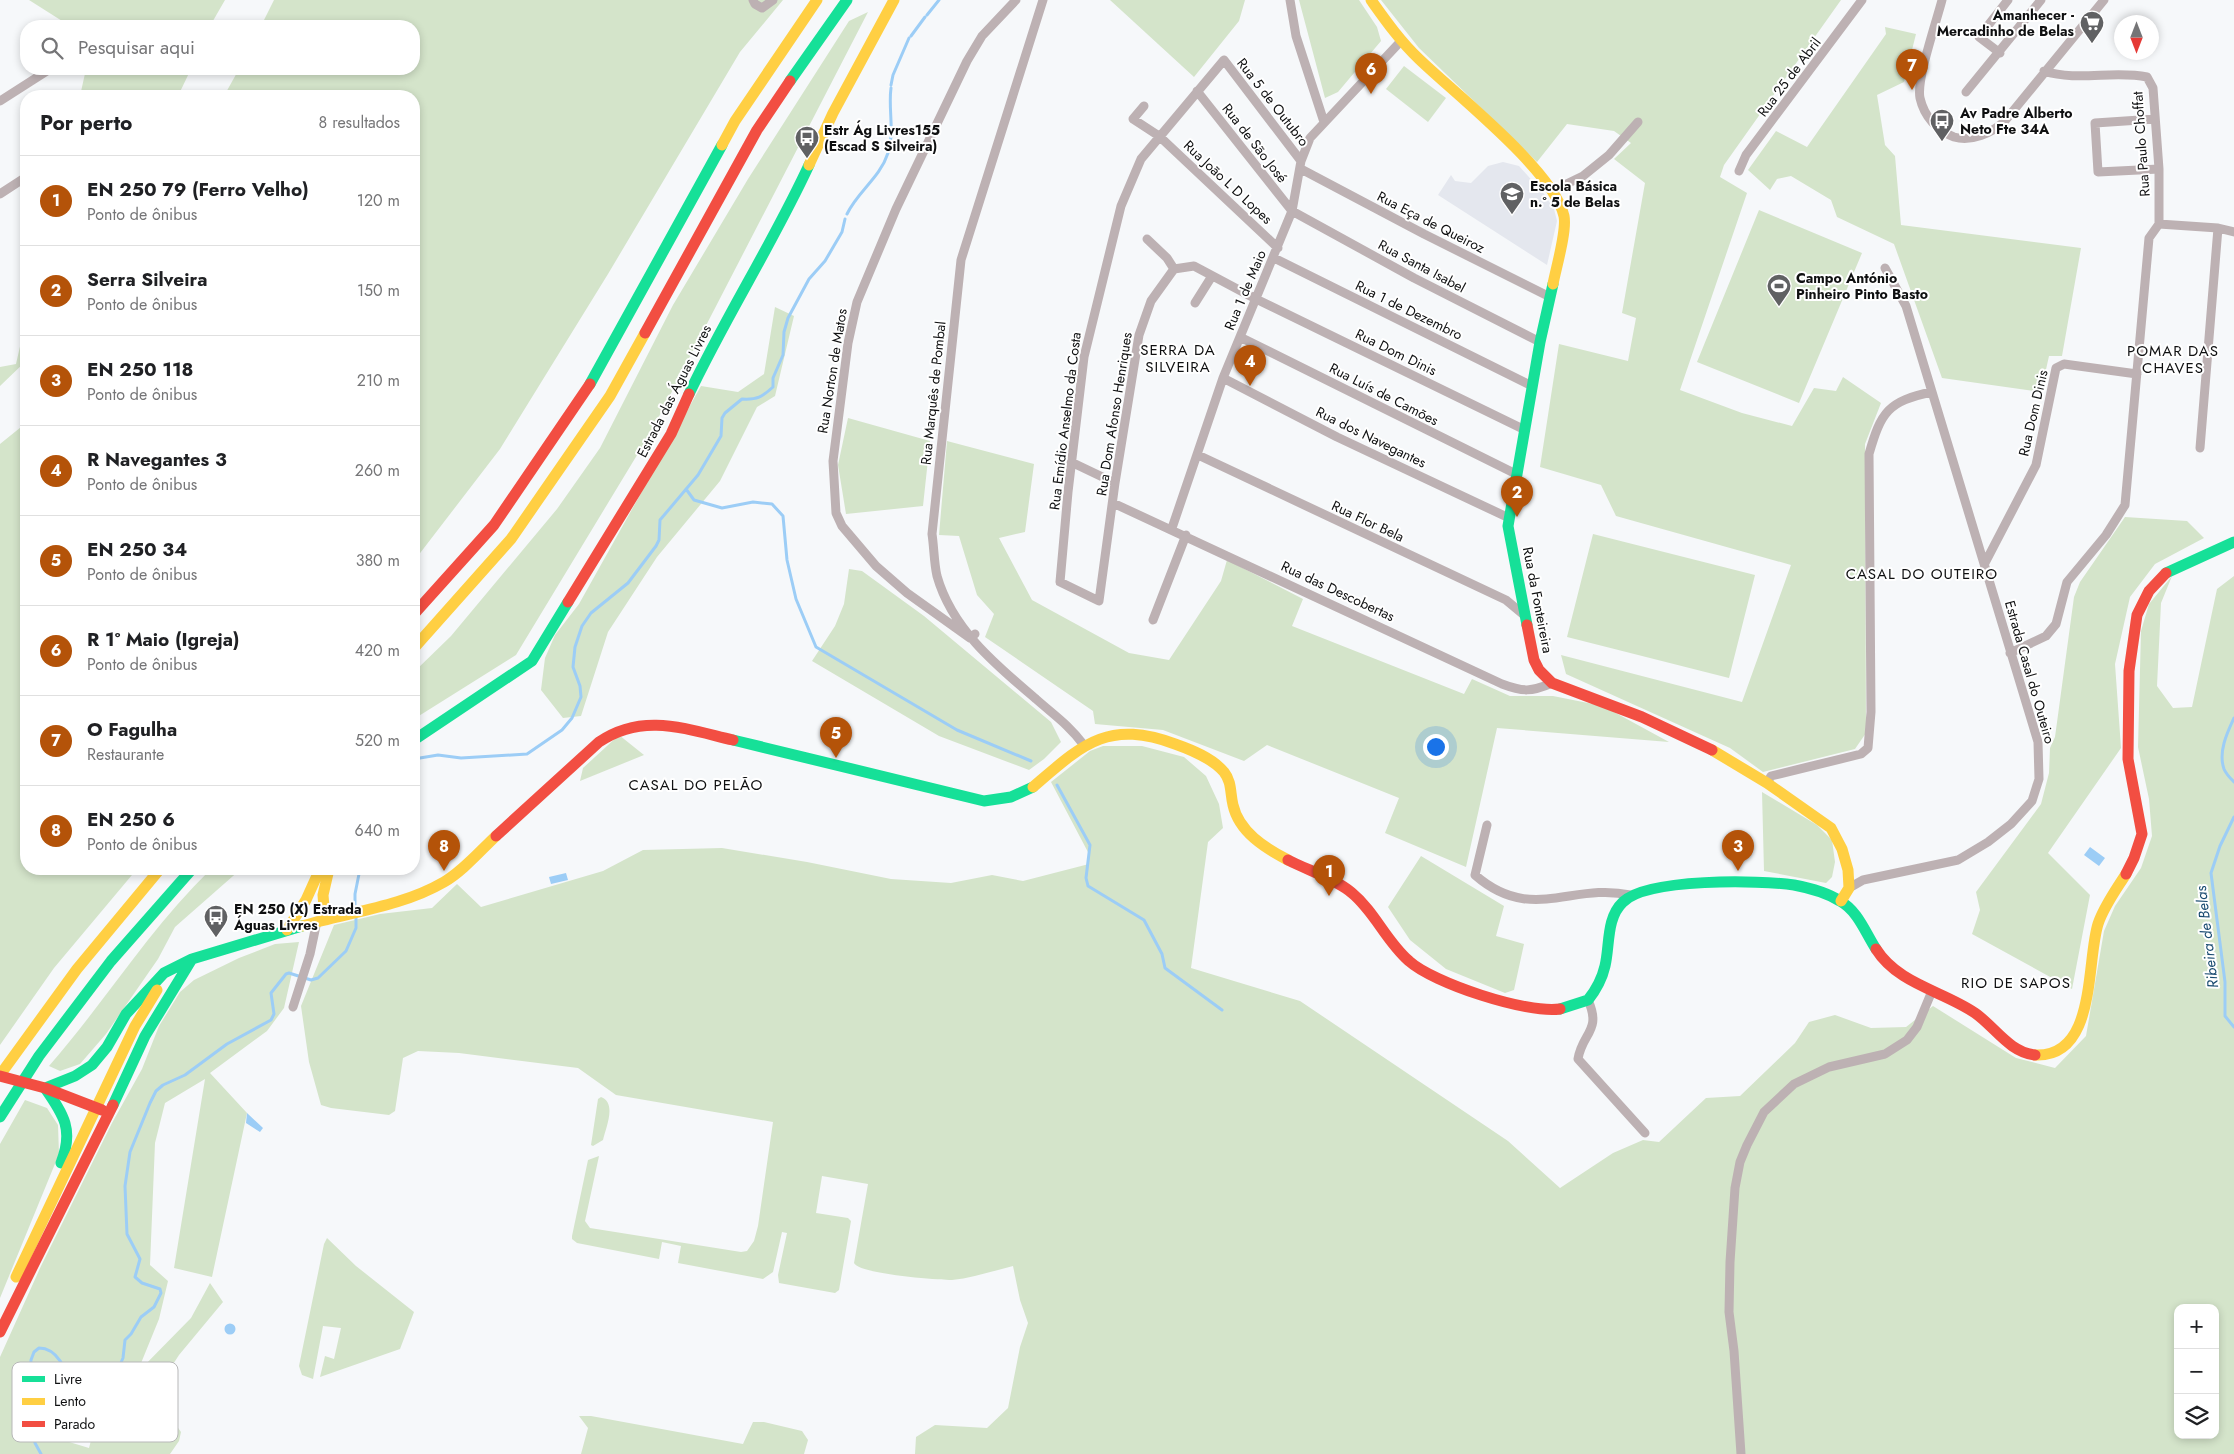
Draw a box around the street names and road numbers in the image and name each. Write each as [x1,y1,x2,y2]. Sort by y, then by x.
street label: Rua 25 de Abril [1753,33,1825,121]
street label: Rua 5 de Outubro [1232,54,1314,151]
street label: Rua Paulo Choffat [2127,90,2155,197]
street label: Rua de São José [1218,99,1292,187]
street label: Rua João L D Lopes [1179,136,1277,229]
street label: Rua Eça de Queiroz [1374,186,1489,258]
street label: Rua Santa Isabel [1375,235,1469,297]
street label: Rua 1 de Maio [1219,246,1271,333]
street label: Rua 1 de Dezembro [1352,275,1466,345]
street label: Rua Norton de Matos [812,307,852,435]
street label: Rua Marquês de Pombal [916,320,950,466]
street label: Estrada das Águas Livres [632,321,716,461]
street label: Rua Dom Dinis [1352,324,1440,380]
street label: Rua Dom Afonso Henriques [1091,330,1137,497]
street label: Rua Emídio Anselmo da Costa [1044,331,1086,511]
street label: Rua Luís de Camões [1326,358,1442,430]
street label: Rua Dom Dinis [2013,367,2053,458]
street label: Rua dos Navegantes [1312,402,1430,473]
street label: Rua Flor Bela [1328,495,1408,547]
street label: Rua da Fonteireira [1518,545,1558,655]
street label: Rua das Descobertas [1278,556,1398,626]
street label: Estrada Casal do Outeiro [2000,598,2060,746]

